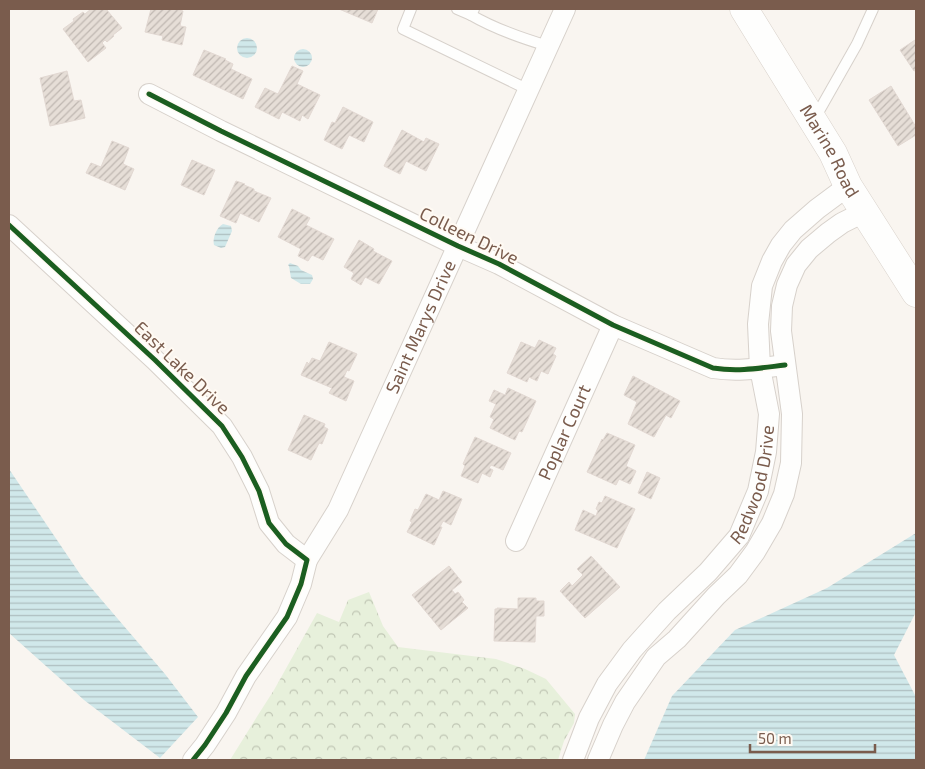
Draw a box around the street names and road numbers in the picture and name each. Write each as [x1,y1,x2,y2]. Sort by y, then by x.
street label: Marine Road [796,100,865,201]
street label: Colleen Drive [416,202,523,269]
street label: Saint Marys Drive [380,256,460,397]
street label: East Lake Drive [130,316,235,418]
street label: Poplar Court [533,381,595,483]
street label: Redwood Drive [725,424,778,548]

